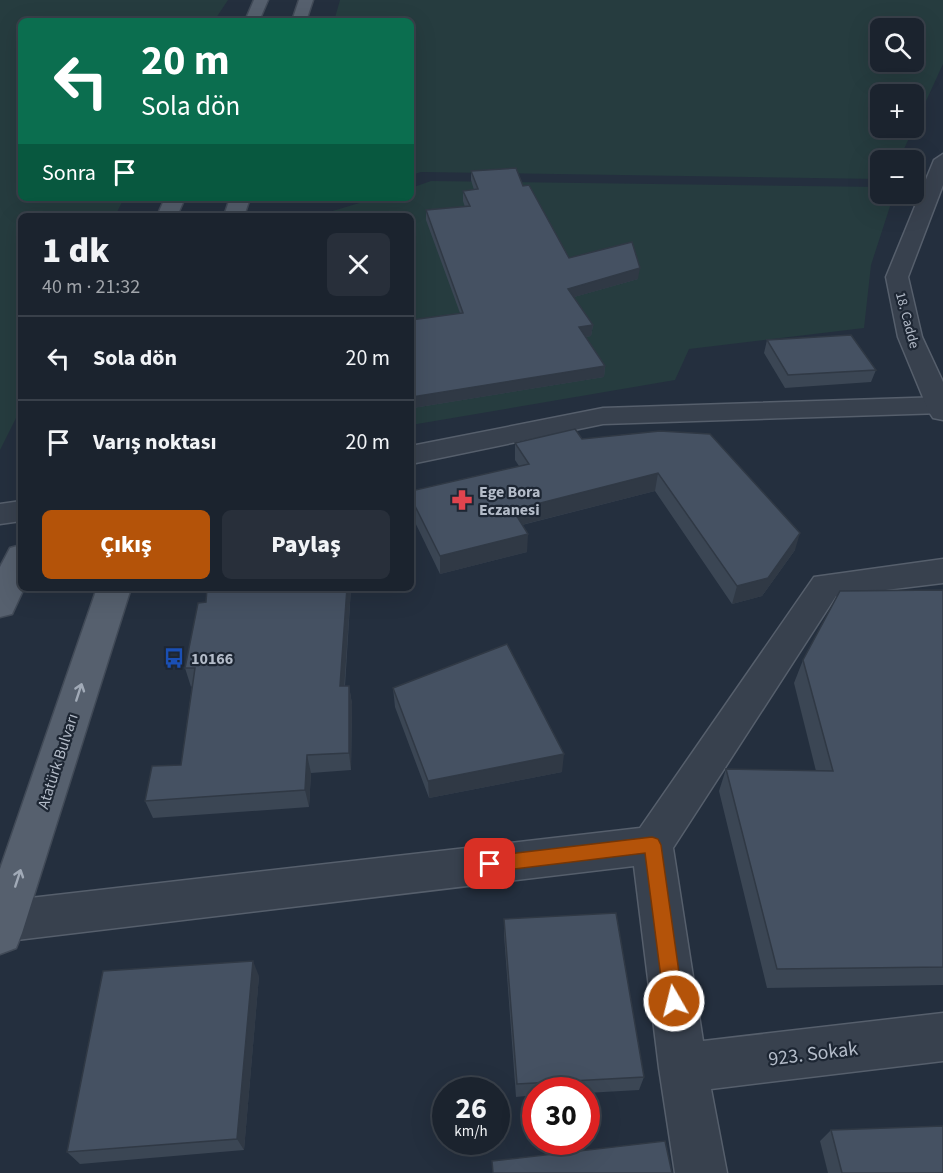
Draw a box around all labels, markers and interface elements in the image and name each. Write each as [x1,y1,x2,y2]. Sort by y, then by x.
map controls [870,18,924,204]
button: search [870,18,924,72]
text: 20 m [141,31,230,91]
icon: left [42,42,120,120]
button: + [870,84,924,138]
text: Sola dön [141,87,240,126]
button: − [870,150,924,204]
icon: arrive [108,156,141,189]
text: Sonra [42,157,96,189]
text: 1 dk [42,225,109,276]
button: close [327,233,390,296]
text: 40 m · 21:32 [42,273,140,301]
street label: 18. Cadde [890,290,924,351]
icon: left [42,342,75,375]
text: Sola dön [93,342,177,374]
text: 20 m [345,342,390,374]
icon: arrive [42,426,75,459]
text: Varış noktası [93,426,217,458]
text: 20 m [345,426,390,458]
place label: Ege Bora Eczanesi [479,481,540,521]
pharmacy icon: Ege Bora Eczanesi [450,488,474,512]
button: Çıkış [42,510,210,579]
button: Paylaş [222,510,390,579]
bus stop icon: 10166 [162,646,186,670]
place label: 10166 [191,648,233,670]
one-way arrow [75,683,86,702]
street label: Atatürk Bulvarı [32,711,84,812]
pin [464,838,515,889]
icon: arrive [473,847,506,880]
one-way arrow [14,869,25,888]
position arrow [642,969,706,1033]
street label: 923. Sokak [767,1035,860,1073]
speed limit sign: 30 [522,1077,600,1155]
text: 26 [455,1087,487,1130]
text: km/h [454,1121,488,1142]

